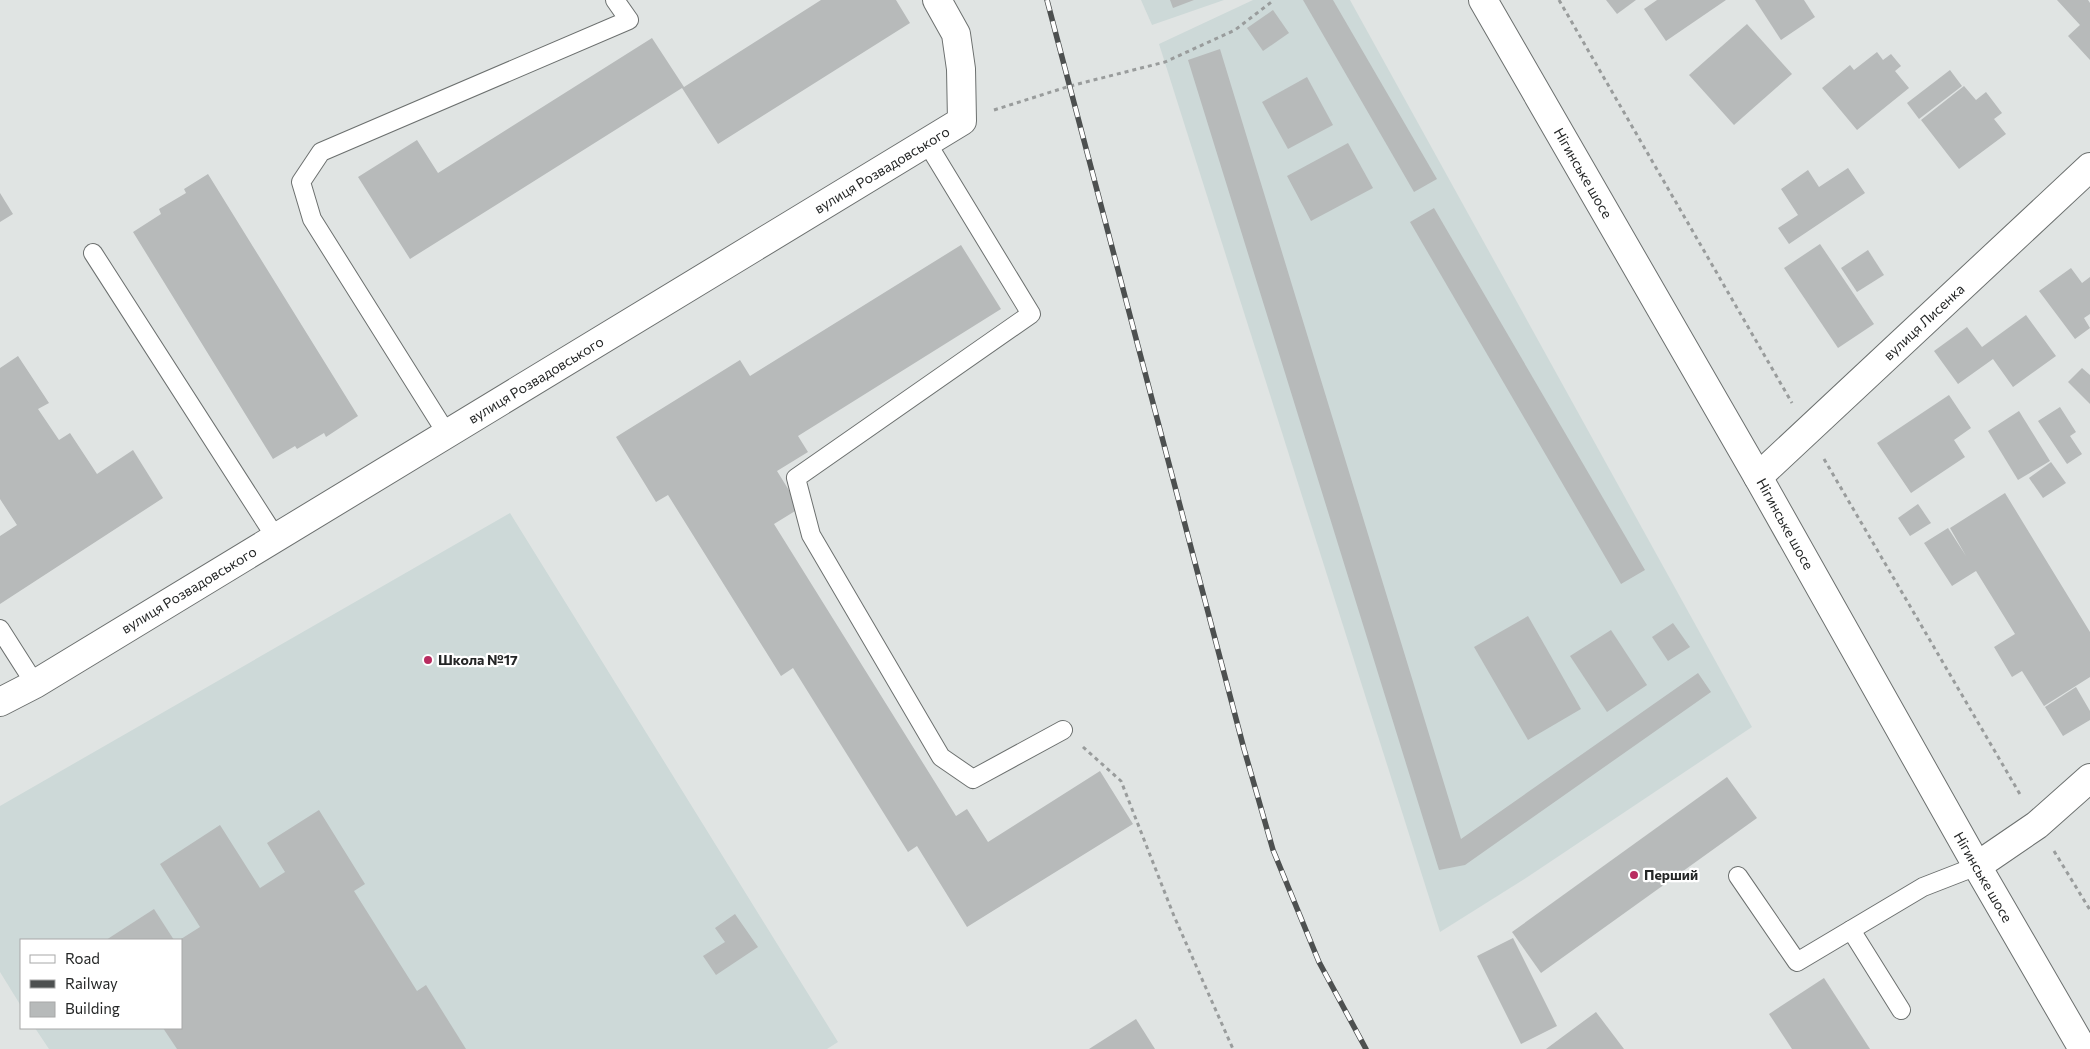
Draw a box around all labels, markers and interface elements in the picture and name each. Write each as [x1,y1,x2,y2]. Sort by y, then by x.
street label: вулиця Розвадовського [811,122,952,217]
street label: Нігинське шосе [1551,124,1616,221]
street label: вулиця Лисенка [1880,280,1968,363]
street label: вулиця Розвадовського [465,332,606,427]
street label: Нігинське шосе [1753,475,1818,572]
street label: вулиця Розвадовського [118,542,259,637]
place label: Школа №17 [438,651,518,668]
marker: Школа №17 [422,654,434,666]
street label: Нігинське шосе [1951,828,2016,925]
place label: Перший [1644,866,1698,883]
marker: Перший [1628,869,1640,881]
legend [20,939,182,1029]
text: Road [65,949,100,967]
text: Railway [65,974,118,992]
text: Building [65,999,120,1017]

